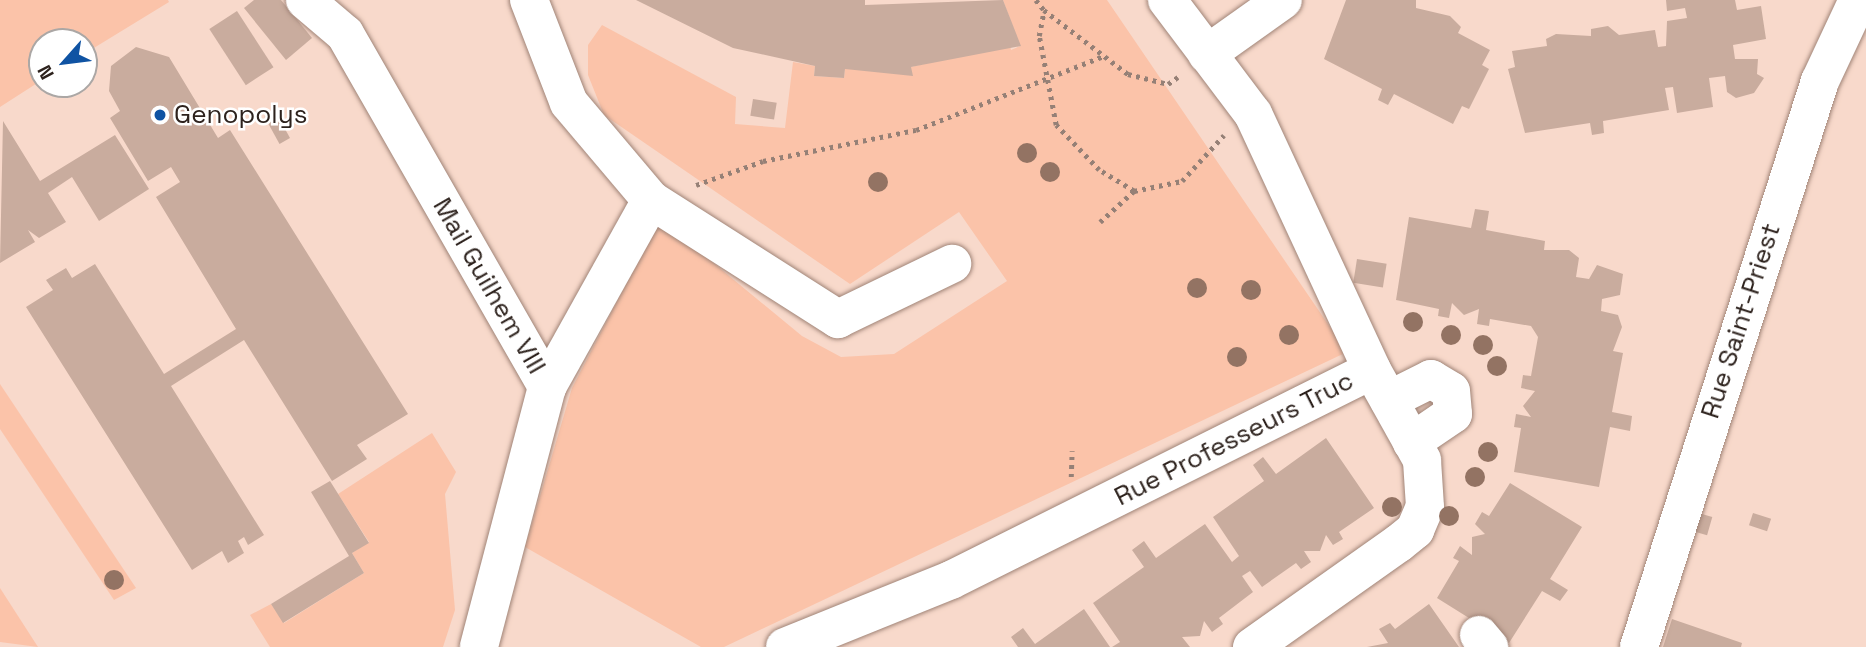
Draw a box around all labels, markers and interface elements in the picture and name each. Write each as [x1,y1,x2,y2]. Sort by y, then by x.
north arrow [28,28,98,98]
text: N [32,61,60,84]
place label: Genopolys [174,99,307,131]
marker: Genopolys [152,107,168,123]
street label: Mail Guilhem VIII [426,192,552,380]
street label: Rue Saint-Priest [1695,220,1787,422]
street label: Rue Professeurs Truc [1109,365,1359,513]

